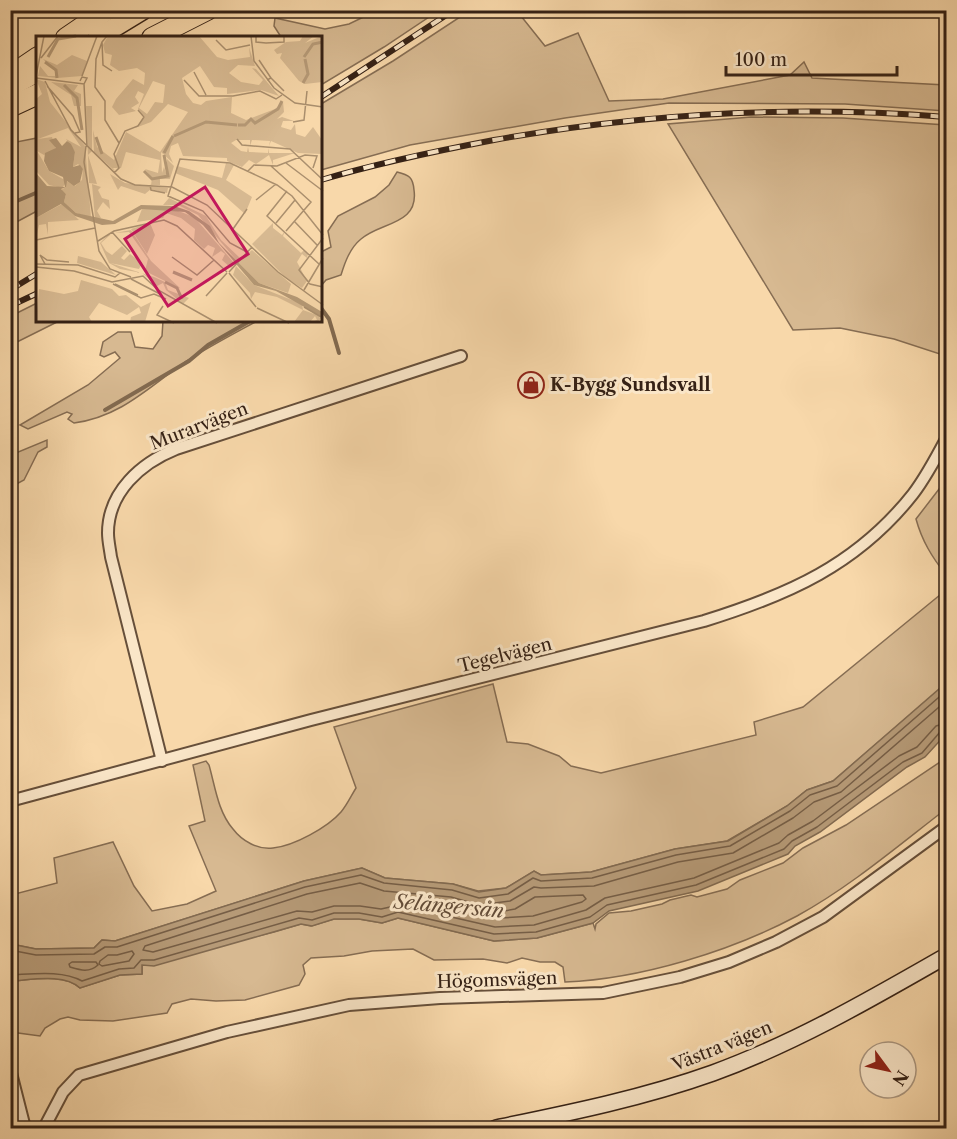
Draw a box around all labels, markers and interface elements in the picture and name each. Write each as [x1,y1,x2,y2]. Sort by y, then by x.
inset map [36,36,322,322]
scale bar [726,39,897,77]
text: 100 m [735,49,787,71]
shop icon: K-Bygg Sundsvall [516,370,546,400]
place label: K-Bygg Sundsvall [550,374,711,396]
street label: Murarvägen [147,397,251,455]
street label: Tegelvägen [456,633,554,677]
water label: Selångersån [392,889,505,923]
street label: Högomsvägen [436,967,558,993]
street label: Västra vägen [668,1016,775,1076]
north arrow [858,1040,918,1100]
text: N [888,1067,913,1090]

